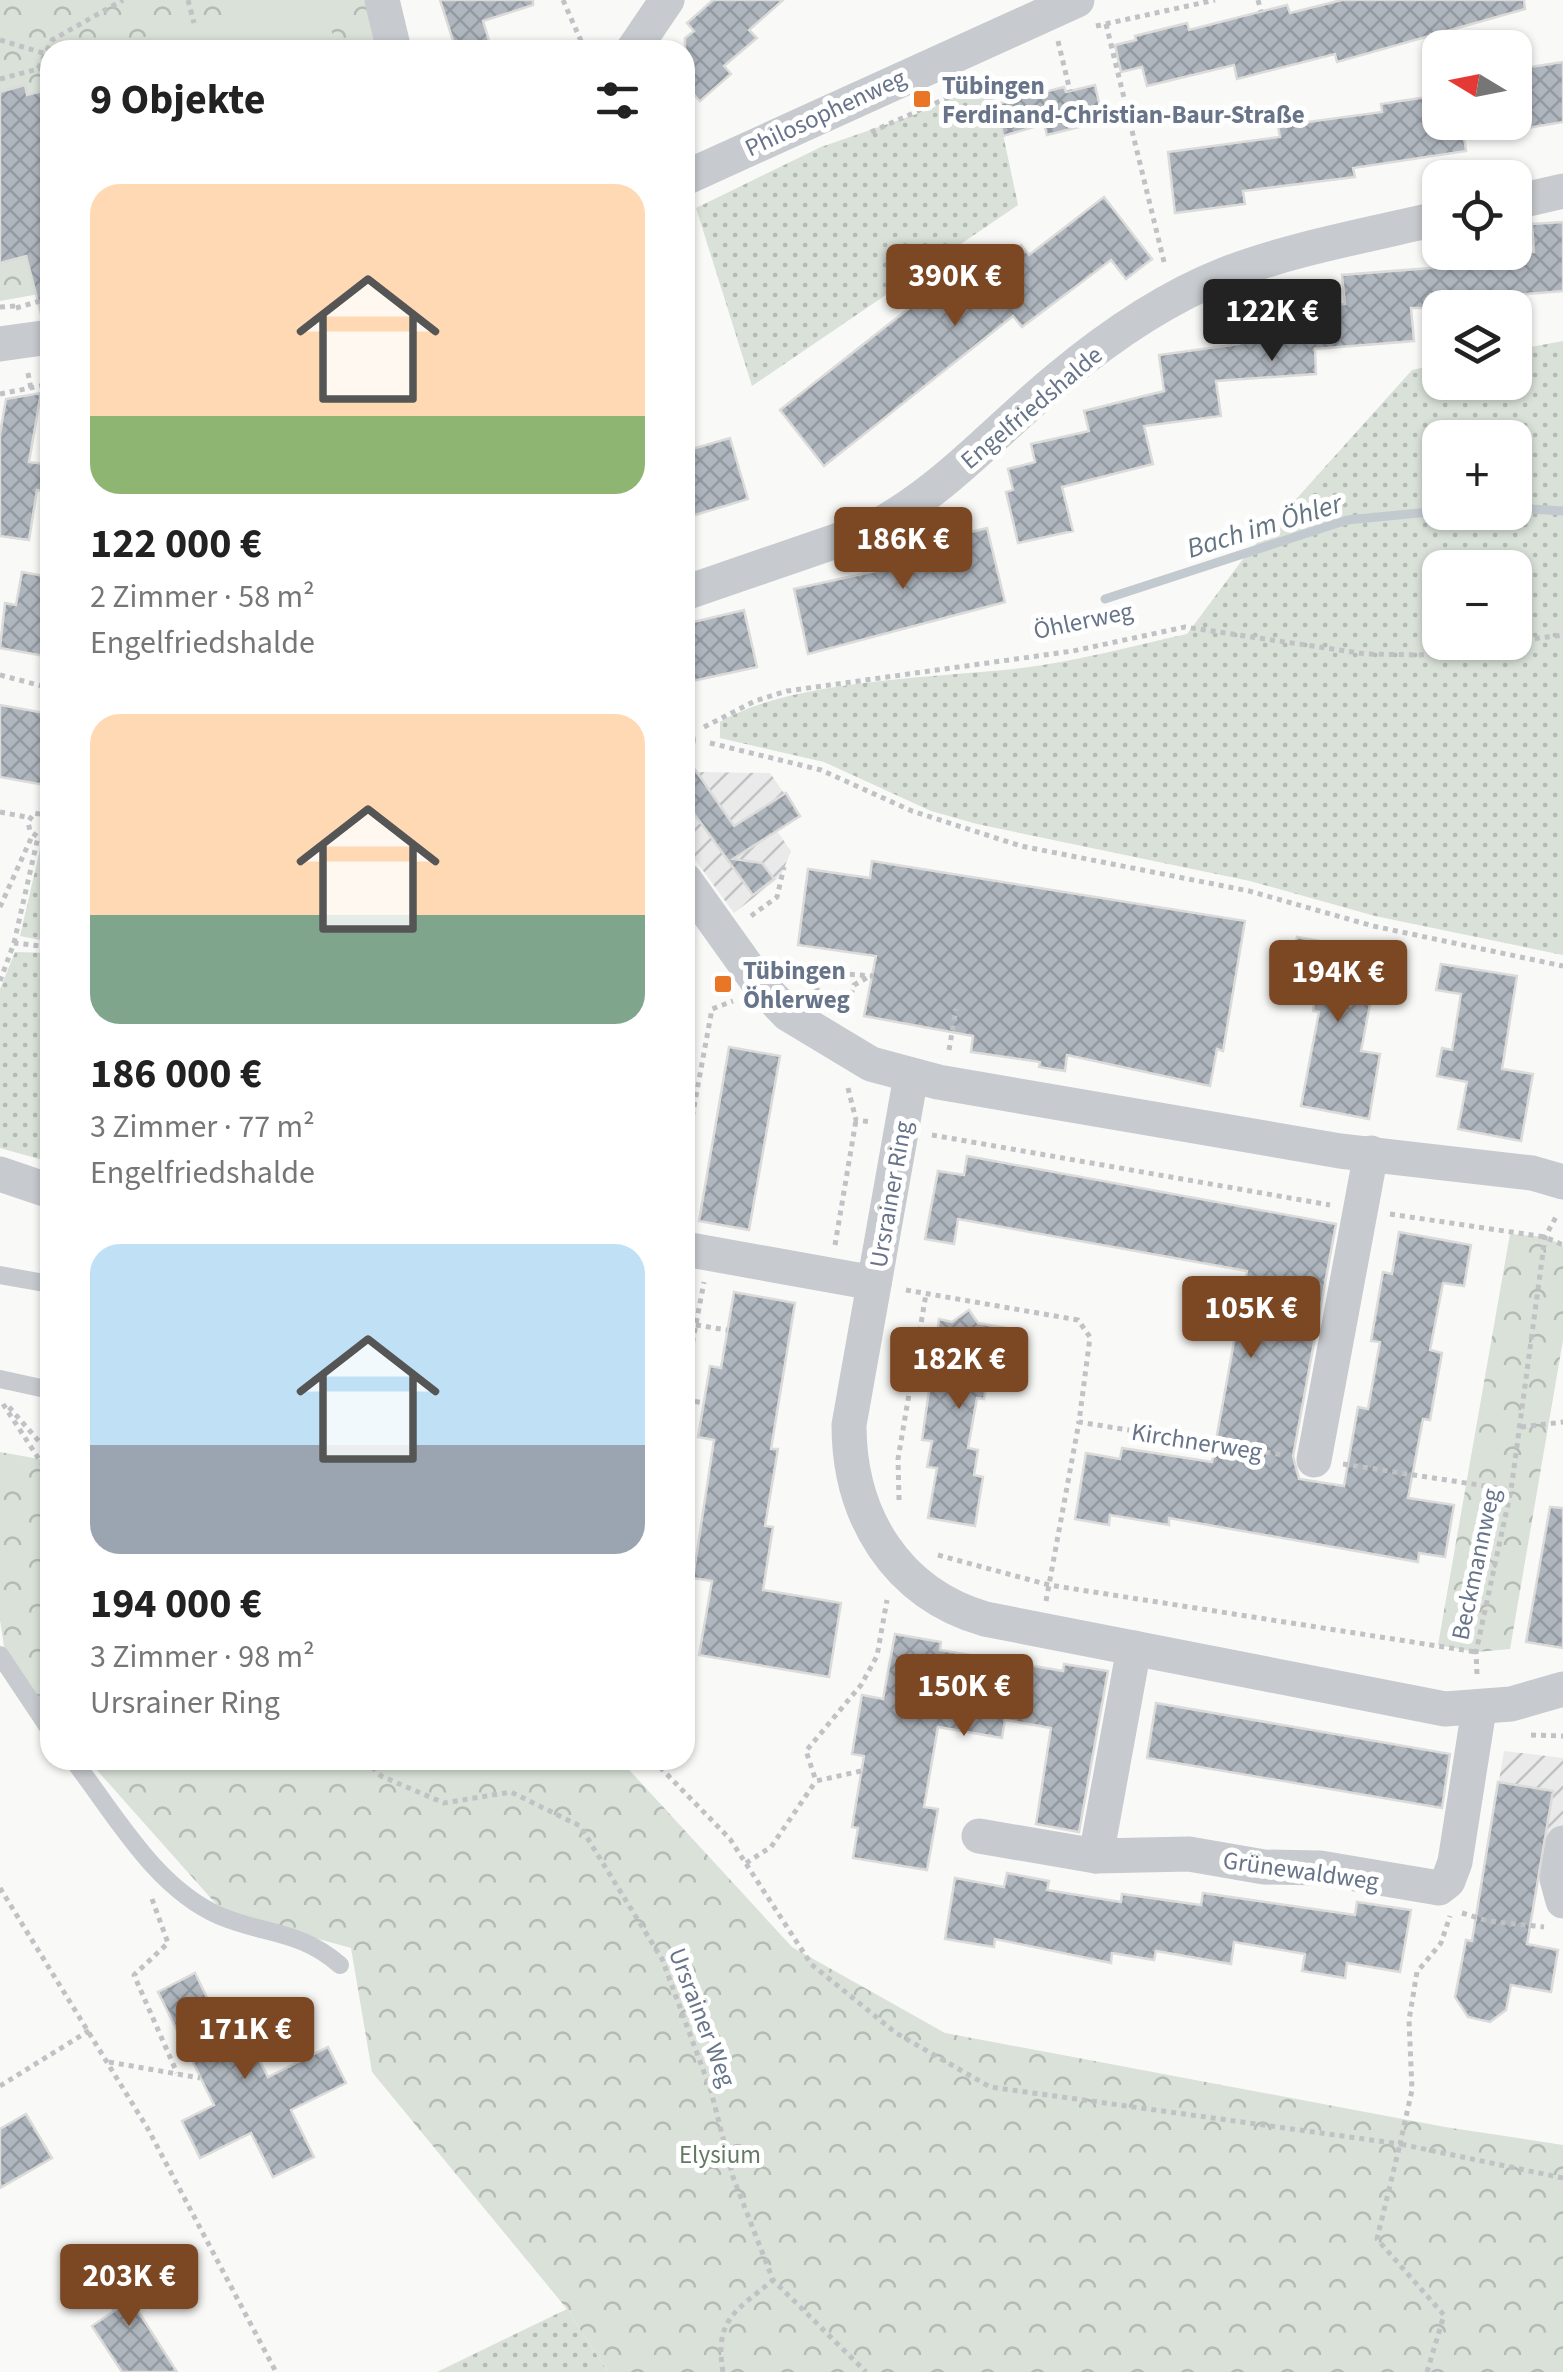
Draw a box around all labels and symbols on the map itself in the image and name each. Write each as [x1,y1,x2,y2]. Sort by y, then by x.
north arrow [1422,30,1532,140]
street label: Philosophenweg [739,60,912,166]
place label: Tübingen Ferdinand-Christian-Baur-Straße [942,68,1305,133]
marker: Tübingen Ferdinand-Christian-Baur-Straße [911,88,933,110]
pin: 390K € [874,244,1036,329]
pin: 122K € [1191,279,1353,364]
street label: Engelfriedshalde [953,338,1110,478]
water label: Bach im Öhler [1182,483,1348,569]
pin: 186K € [822,507,984,592]
street label: Öhlerweg [1030,593,1137,649]
pin: 194K € [1257,940,1419,1025]
place label: Tübingen Öhlerweg [743,953,850,1018]
marker: Tübingen Öhlerweg [712,973,734,995]
street label: Ursrainer Ring [860,1118,922,1270]
pin: 105K € [1170,1276,1332,1361]
pin: 182K € [878,1327,1040,1412]
street label: Kirchnerweg [1129,1414,1265,1470]
street label: Beckmannweg [1442,1485,1510,1643]
pin: 150K € [883,1654,1045,1739]
street label: Grünewaldweg [1221,1842,1382,1900]
street label: Ursrainer Weg [659,1943,745,2092]
pin: 171K € [164,1997,326,2082]
park label: Elysium [679,2137,761,2173]
pin: 203K € [48,2244,210,2329]

